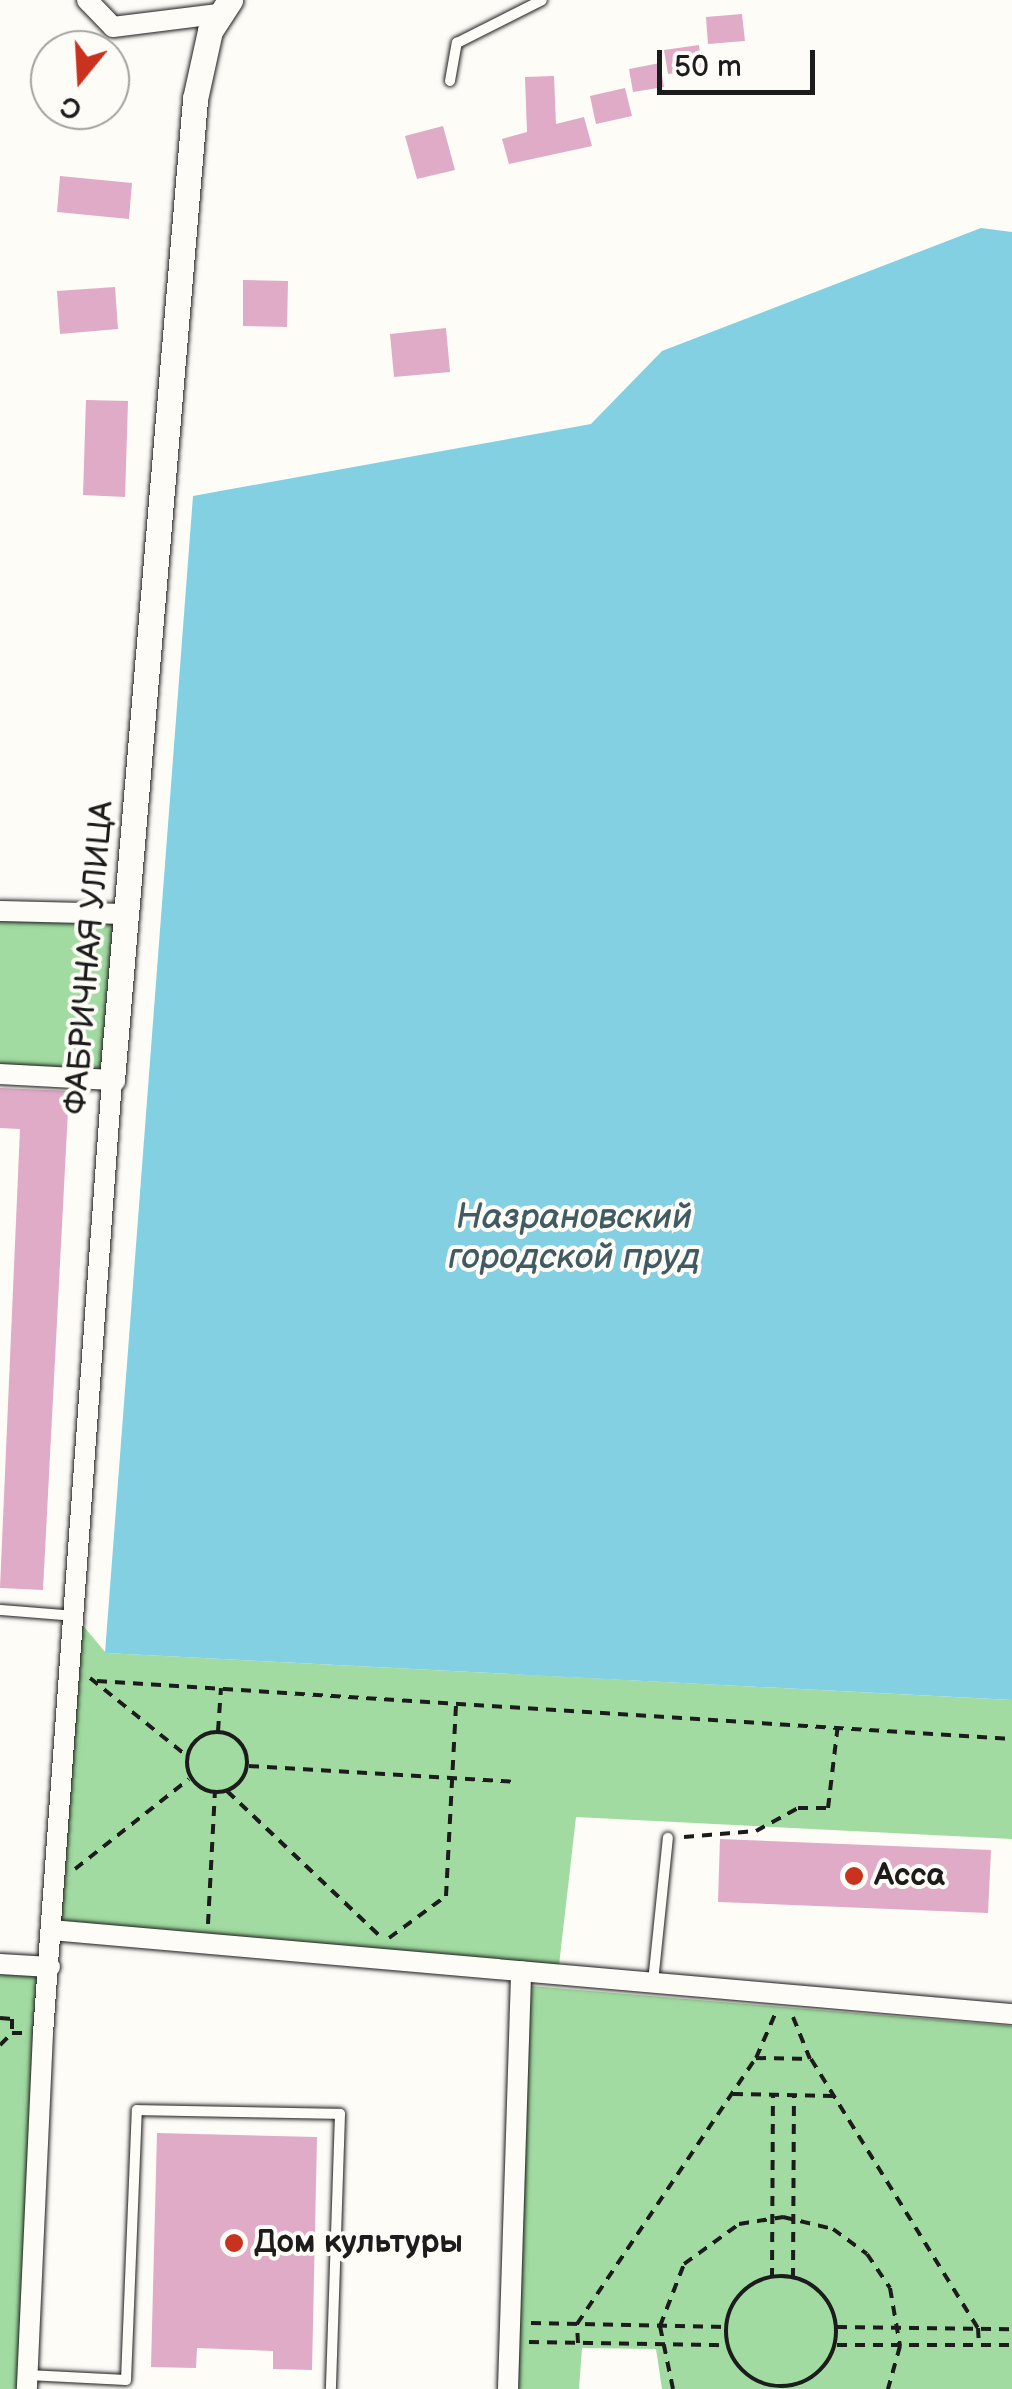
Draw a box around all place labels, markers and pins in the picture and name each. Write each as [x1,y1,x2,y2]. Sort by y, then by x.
place label: Асса [874,1857,945,1895]
marker: Асса [843,1865,865,1887]
place label: Дом культуры [254,2224,463,2262]
marker: Дом культуры [223,2232,245,2254]

